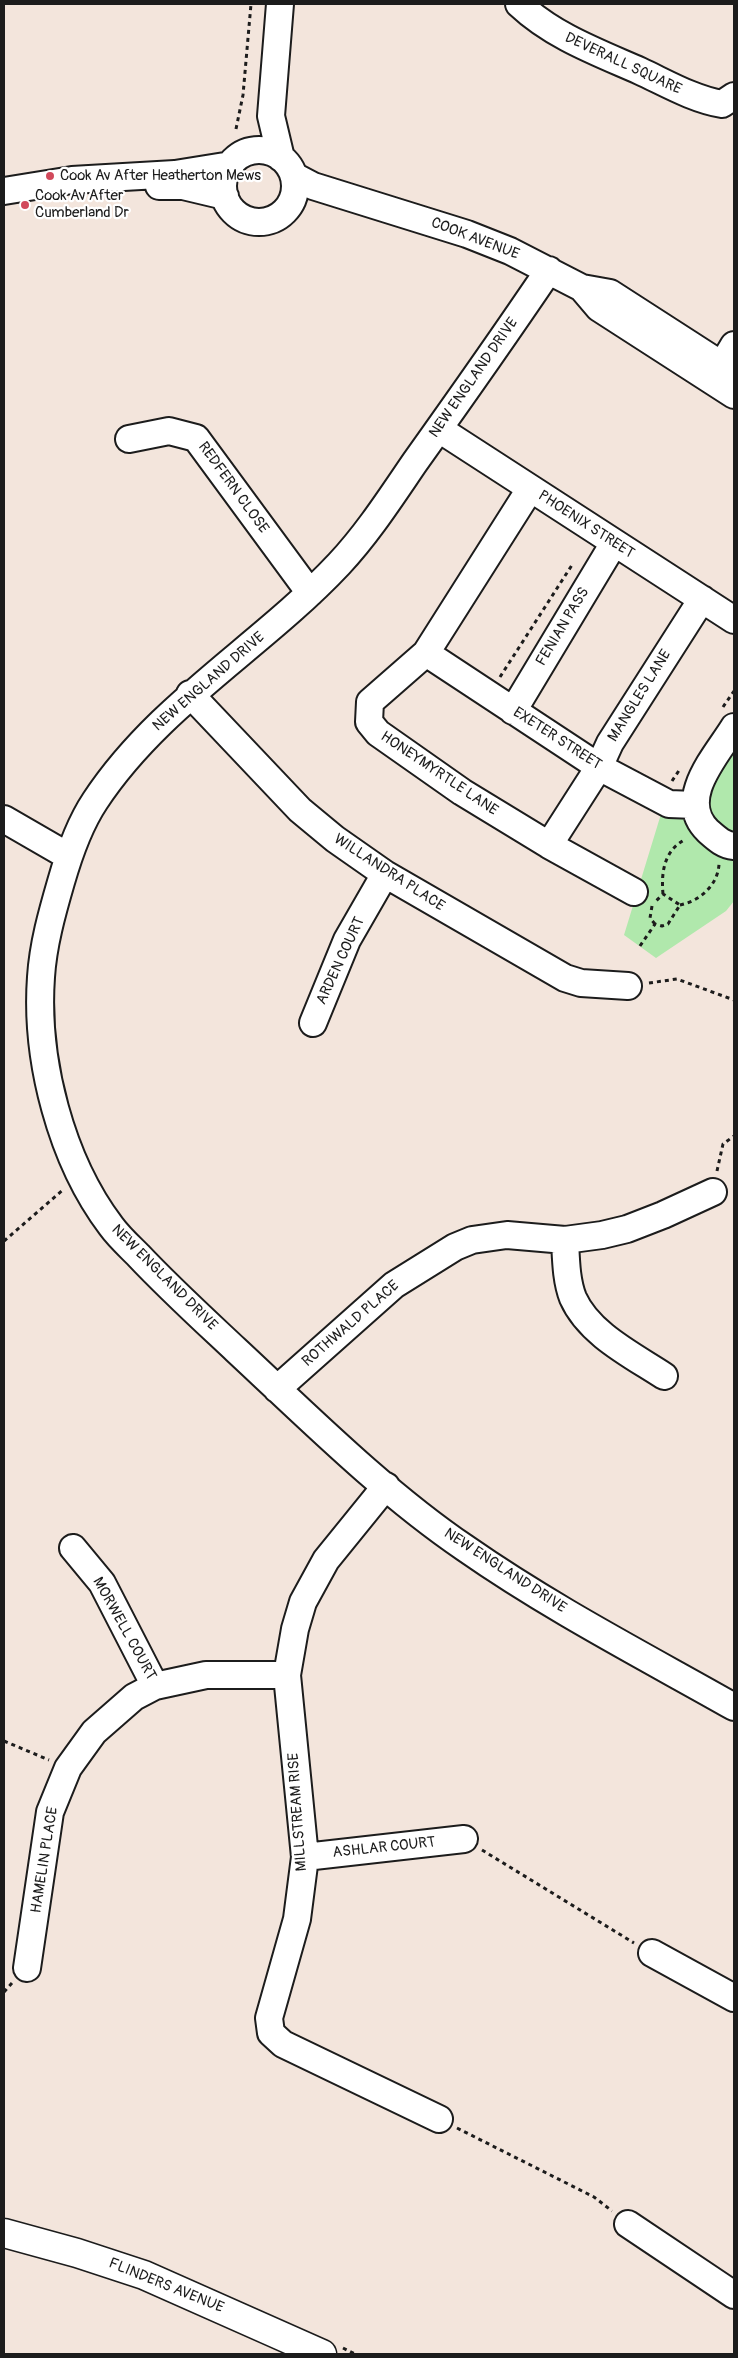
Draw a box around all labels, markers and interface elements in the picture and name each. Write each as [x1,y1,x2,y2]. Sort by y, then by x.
street label: DEVERALL SQUARE [562,29,684,99]
place label: Cook Av After Heatherton Mews [60,167,261,185]
marker: Cook Av After Heatherton Mews [44,170,56,182]
place label: Cook Av After Cumberland Dr [35,187,129,222]
marker: Cook Av After Cumberland Dr [19,199,31,211]
street label: COOK AVENUE [428,214,522,264]
street label: NEW ENGLAND DRIVE [426,315,522,441]
street label: REDFERN CLOSE [194,439,272,537]
street label: PHOENIX STREET [534,487,638,563]
street label: FENIAN PASS [532,584,594,670]
street label: NEW ENGLAND DRIVE [149,629,269,735]
street label: MANGLES LANE [605,647,675,745]
street label: EXETER STREET [509,704,605,774]
street label: HONEYMYRTLE LANE [377,728,501,820]
street label: WILLANDRA PLACE [330,830,448,916]
street label: ARDEN COURT [313,914,369,1008]
street label: NEW ENGLAND DRIVE [107,1221,221,1335]
street label: ROTHWALD PLACE [299,1277,403,1371]
street label: NEW ENGLAND DRIVE [440,1525,570,1617]
street label: MORWELL COURT [88,1574,160,1684]
street label: MILLSTREAM RISE [285,1752,311,1872]
street label: HAMELIN PLACE [28,1806,62,1914]
street label: ASHLAR COURT [332,1834,436,1862]
street label: FLINDERS AVENUE [106,2255,226,2317]

